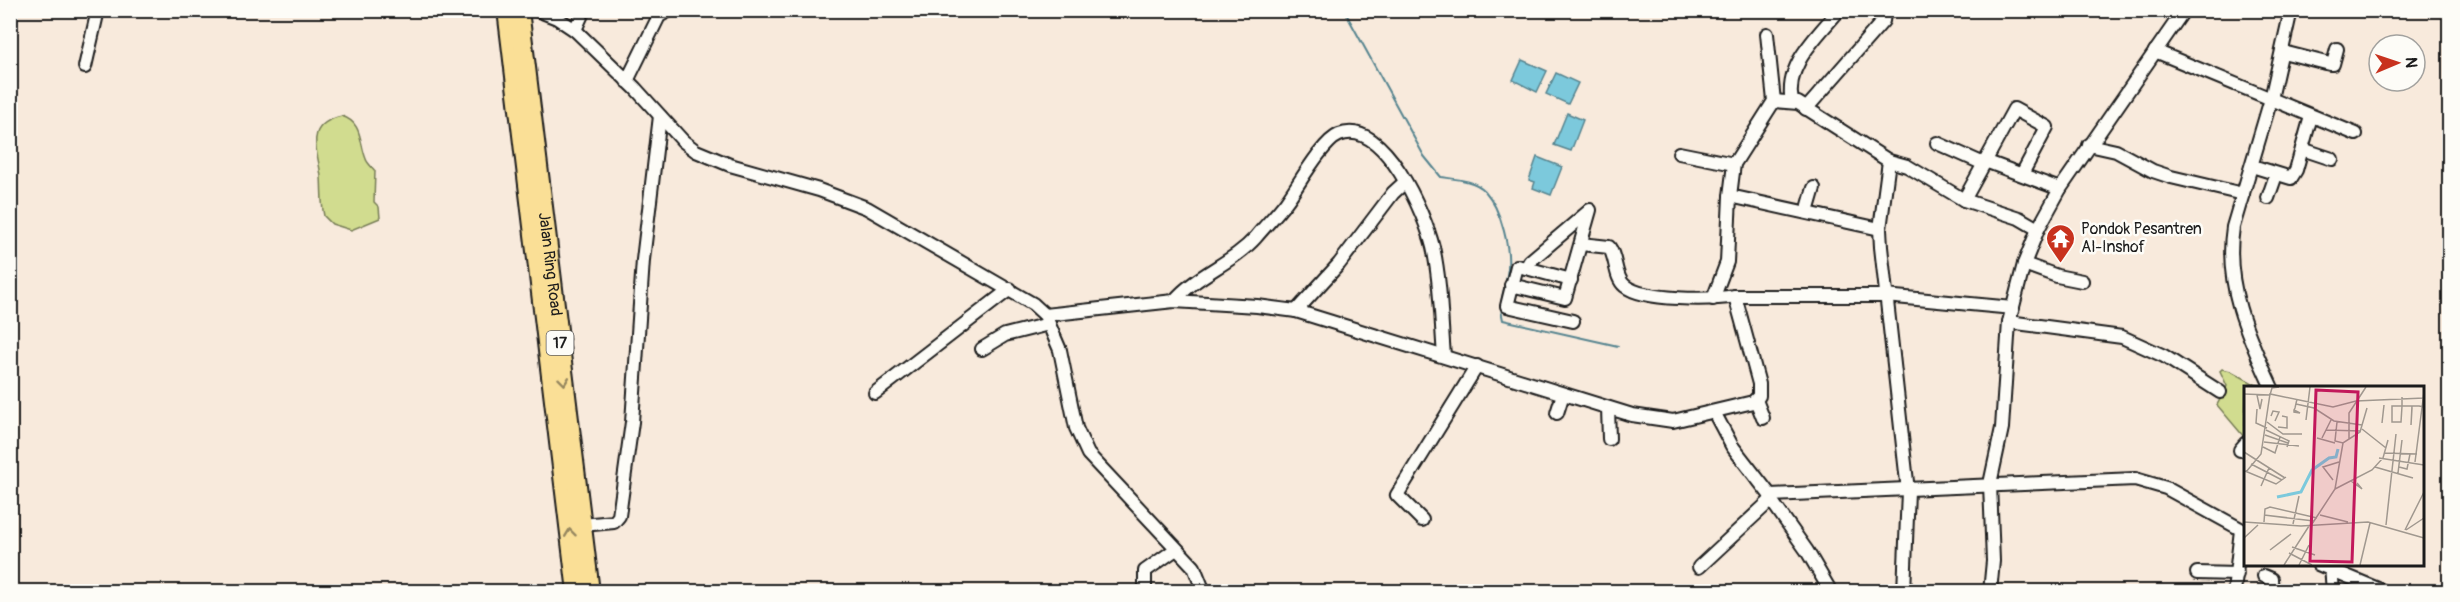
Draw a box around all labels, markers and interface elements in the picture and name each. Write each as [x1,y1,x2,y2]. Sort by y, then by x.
north arrow [2367,33,2427,93]
text: N [2401,57,2421,68]
street label: Jalan Ring Road [534,211,566,317]
place label: Pondok Pesantren Al-Inshof [2081,219,2202,257]
temple icon: Pondok Pesantren Al-Inshof [2044,222,2076,264]
road number: 17 [546,331,574,355]
one-way arrow [558,377,570,386]
inset map [2244,386,2424,566]
one-way arrow [564,529,576,538]

